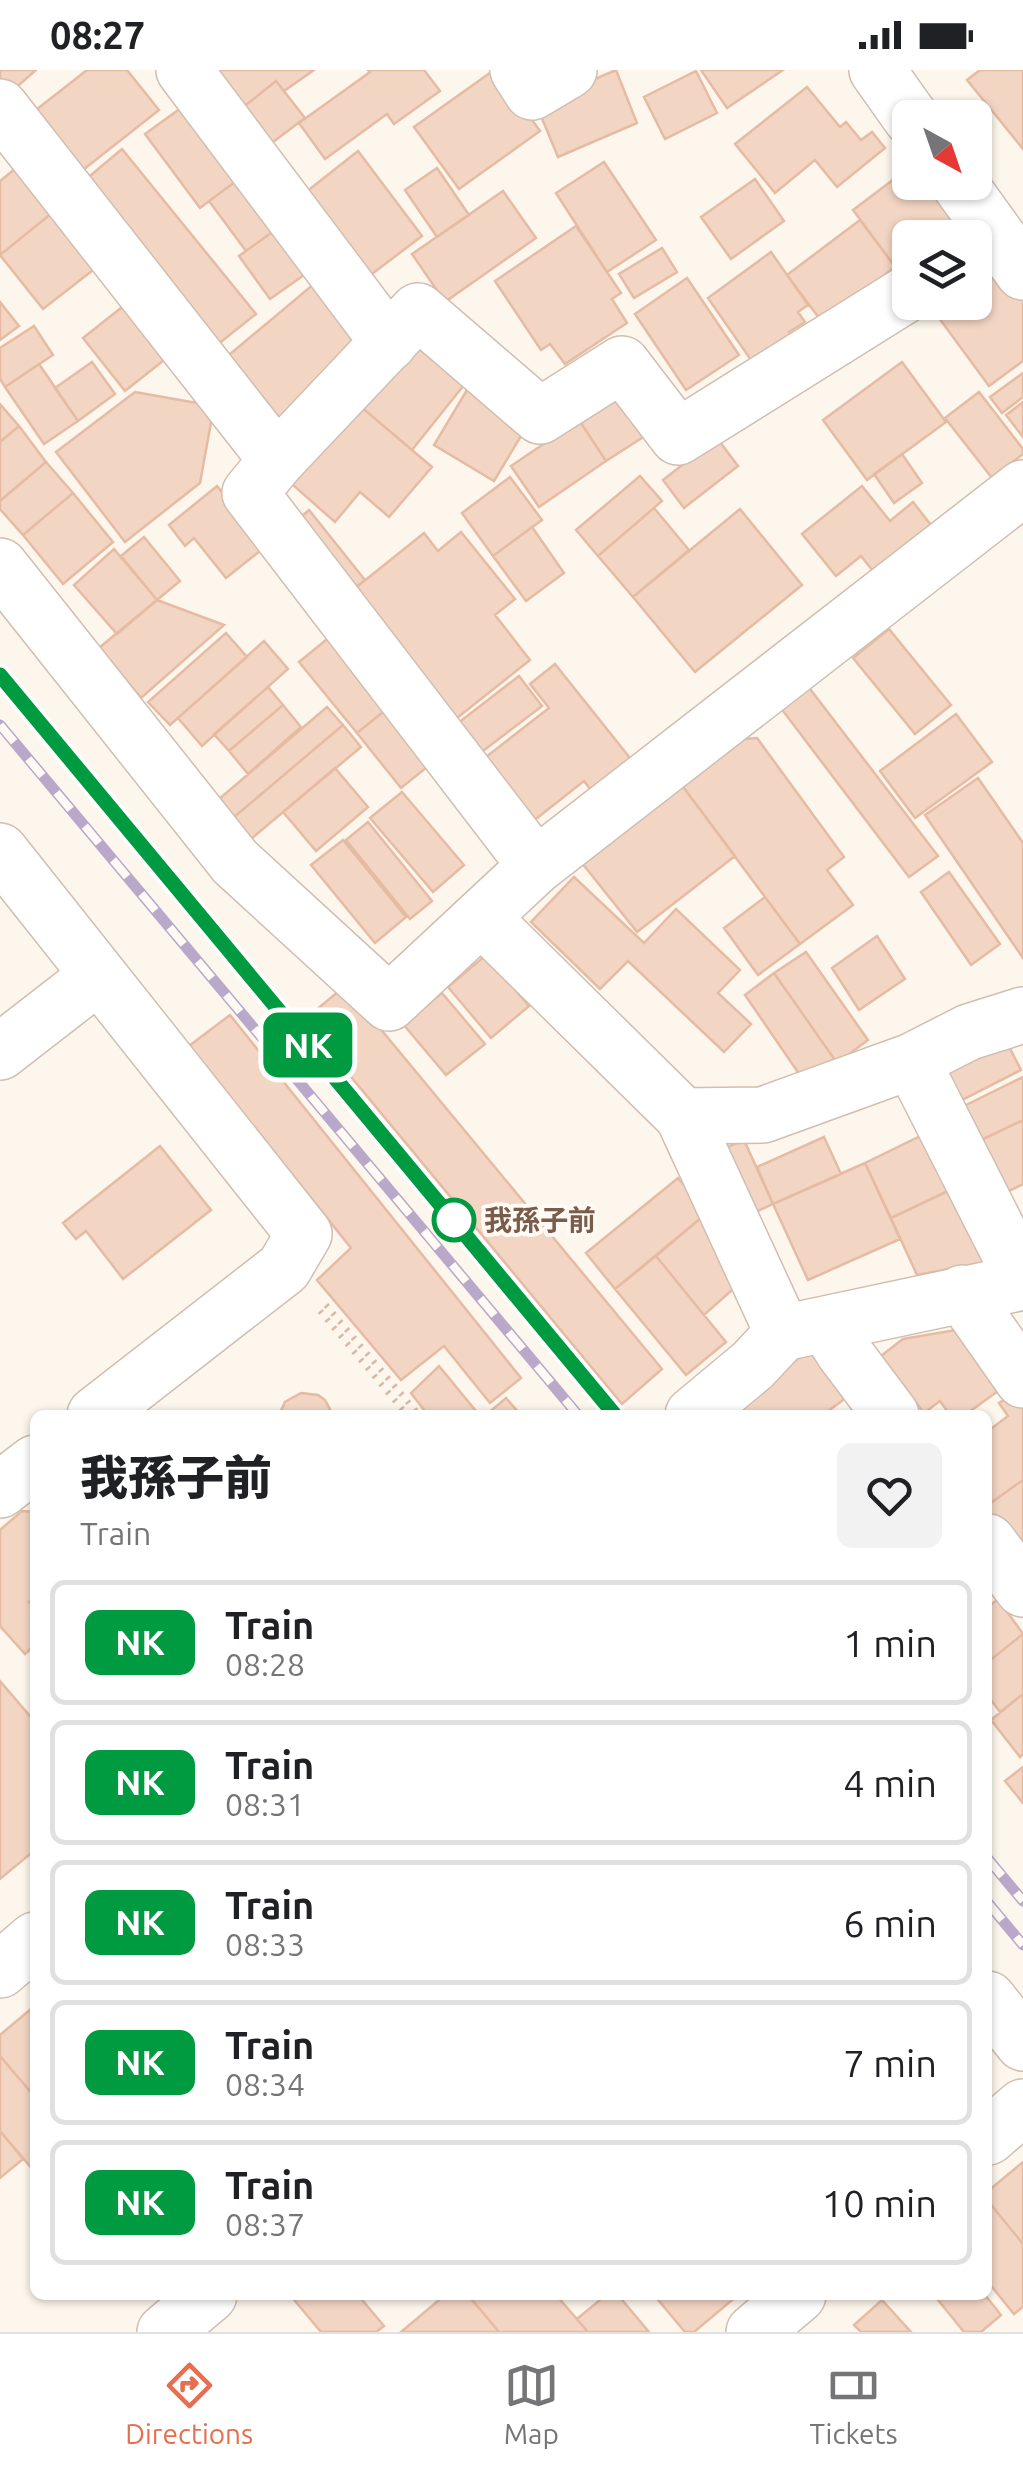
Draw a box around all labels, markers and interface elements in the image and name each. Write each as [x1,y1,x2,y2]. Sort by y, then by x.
text: 08:27 [50,14,145,56]
north arrow [892,100,992,200]
map controls [892,100,992,320]
button: layers [892,220,992,320]
line badge: NK [263,1012,353,1078]
text: NK [283,1025,333,1065]
marker: 我孫子前 [433,1199,475,1241]
place label: 我孫子前 [484,1204,596,1235]
button: heart [837,1443,942,1548]
text: 我孫子前 [80,1450,272,1504]
text: Train [80,1515,151,1551]
text: Train [225,1604,314,1646]
text: NK [115,1622,165,1662]
text: 1 min [843,1622,937,1664]
text: 08:28 [225,1646,305,1682]
text: Train [225,1744,314,1786]
text: NK [115,1762,165,1802]
text: 4 min [843,1762,937,1804]
text: 08:31 [225,1786,305,1822]
text: Train [225,1884,314,1926]
text: NK [115,1902,165,1942]
text: 6 min [843,1902,937,1944]
text: 08:33 [225,1926,305,1962]
text: Train [225,2024,314,2066]
text: NK [115,2042,165,2082]
text: 7 min [843,2042,937,2084]
text: 08:34 [225,2066,305,2102]
text: Train [225,2164,314,2206]
text: NK [115,2182,165,2222]
text: 10 min [822,2182,937,2224]
text: 08:37 [225,2206,305,2242]
tab: Directions [125,2358,253,2449]
tab: Map [504,2358,559,2449]
tab: Tickets [809,2358,898,2449]

